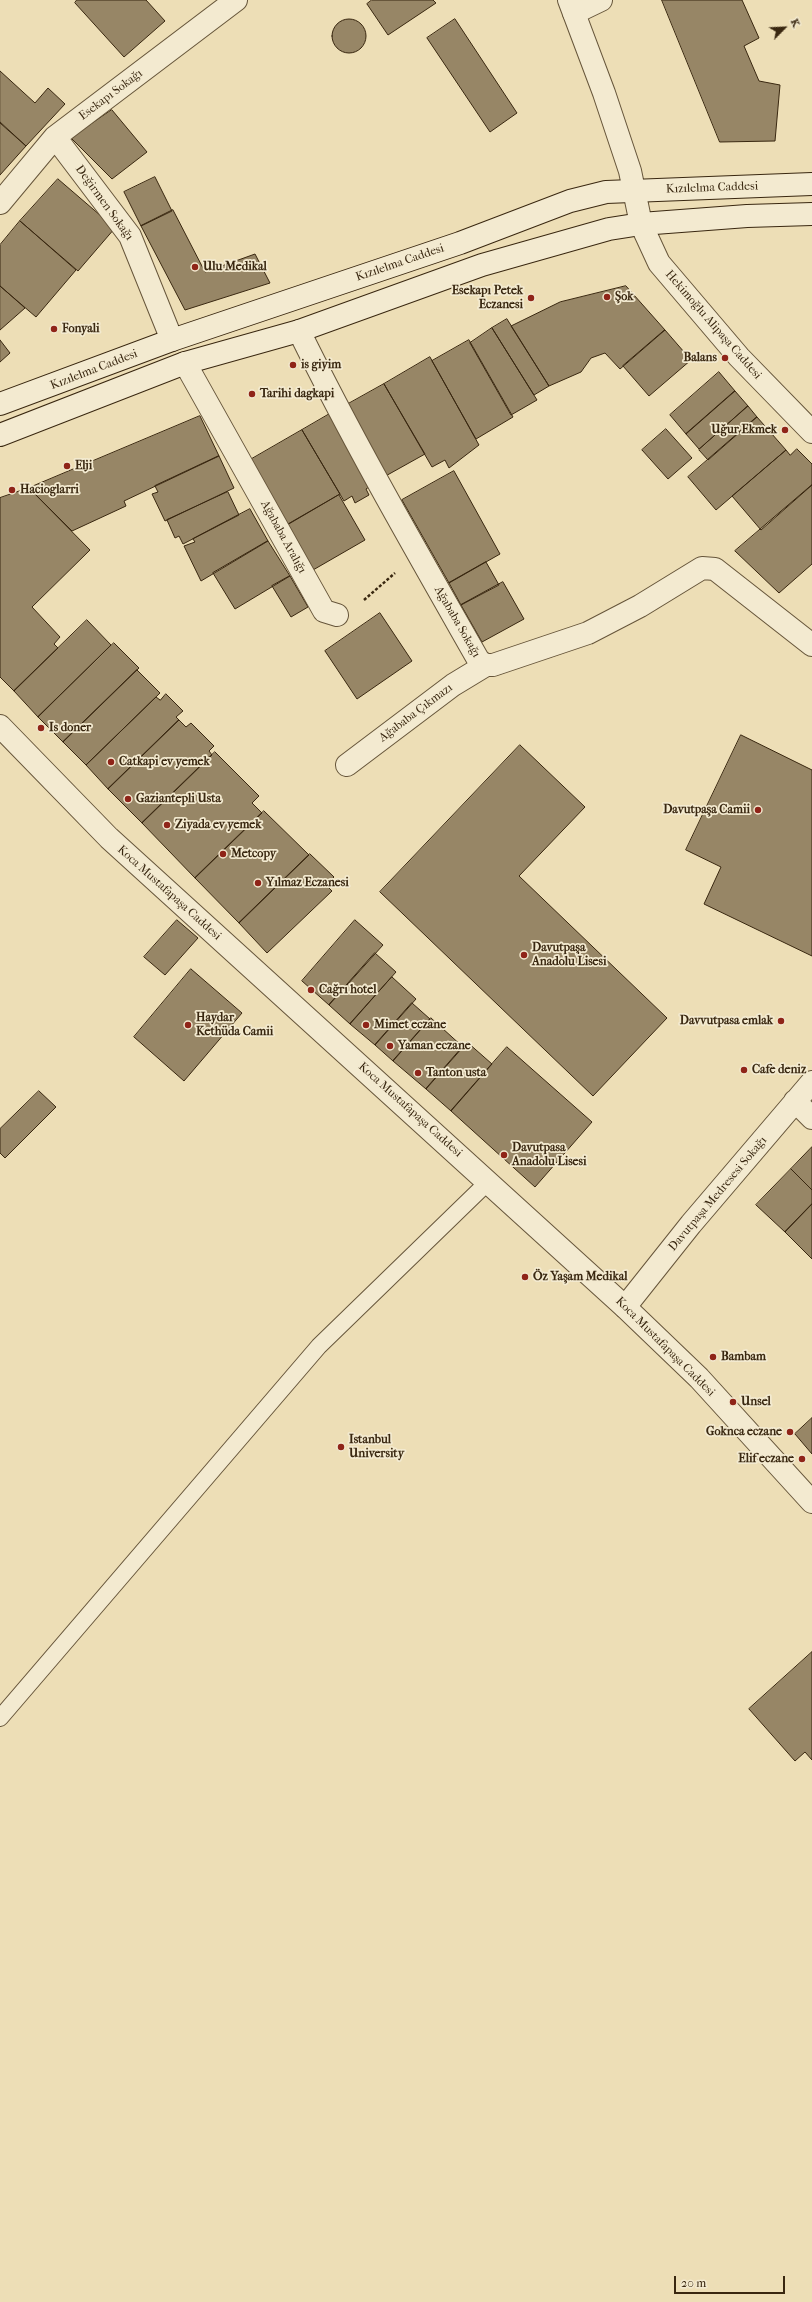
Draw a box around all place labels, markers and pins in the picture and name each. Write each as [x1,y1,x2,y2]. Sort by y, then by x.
place label: Ulu Medikal [203,260,267,274]
marker: Ulu Medikal [190,262,200,272]
place label: Esekapı Petek Eczanesi [452,284,523,312]
place label: Şok [615,290,633,304]
marker: Şok [602,292,612,302]
marker: Esekapı Petek Eczanesi [526,293,536,303]
place label: Fonyali [62,322,100,336]
marker: Fonyali [49,324,59,334]
place label: Balans [683,351,717,365]
marker: Balans [720,353,730,363]
place label: is giyim [301,358,341,372]
marker: is giyim [288,360,298,370]
place label: Tarihi dagkapi [260,387,334,401]
marker: Tarihi dagkapi [247,389,257,399]
place label: Uğur Ekmek [711,423,777,437]
marker: Uğur Ekmek [780,425,790,435]
place label: Elji [75,459,92,473]
marker: Elji [62,461,72,471]
place label: Hacioglarri [20,483,79,497]
marker: Hacioglarri [7,485,17,495]
place label: Is doner [49,721,91,735]
marker: Is doner [36,723,46,733]
place label: Catkapi ev yemek [119,755,210,769]
marker: Catkapi ev yemek [106,757,116,767]
place label: Gaziantepli Usta [136,792,221,806]
marker: Gaziantepli Usta [123,794,133,804]
place label: Davutpaşa Camii [663,803,750,817]
marker: Davutpaşa Camii [753,805,763,815]
place label: Ziyada ev yemek [175,818,261,832]
marker: Ziyada ev yemek [162,820,172,830]
place label: Metcopy [231,847,276,861]
marker: Metcopy [218,849,228,859]
place label: Yılmaz Eczanesi [266,876,349,890]
marker: Yılmaz Eczanesi [253,878,263,888]
place label: Davutpaşa Anadolu Lisesi [532,941,607,969]
marker: Davutpaşa Anadolu Lisesi [519,950,529,960]
place label: Cağrı hotel [319,983,376,997]
marker: Cağrı hotel [306,985,316,995]
place label: Haydar Kethüda Camii [196,1011,273,1039]
place label: Davvutpasa emlak [680,1014,773,1028]
marker: Davvutpasa emlak [776,1016,786,1026]
place label: Mimet eczane [374,1018,446,1032]
marker: Haydar Kethüda Camii [183,1020,193,1030]
marker: Mimet eczane [361,1020,371,1030]
place label: Yaman eczane [398,1039,471,1053]
marker: Yaman eczane [385,1041,395,1051]
place label: Cafe deniz [752,1063,806,1077]
marker: Cafe deniz [739,1065,749,1075]
place label: Tanton usta [426,1066,486,1080]
marker: Tanton usta [413,1068,423,1078]
place label: Davutpasa Anadolu Lisesi [512,1141,587,1169]
marker: Davutpasa Anadolu Lisesi [499,1150,509,1160]
place label: Öz Yaşam Medikal [533,1270,628,1284]
marker: Öz Yaşam Medikal [520,1272,530,1282]
place label: Bambam [721,1350,766,1364]
marker: Bambam [708,1352,718,1362]
place label: Unsel [741,1395,771,1409]
marker: Unsel [728,1397,738,1407]
place label: Goknca eczane [706,1425,782,1439]
marker: Goknca eczane [785,1427,795,1437]
place label: Istanbul University [349,1433,404,1461]
marker: Istanbul University [336,1442,346,1452]
place label: Elif eczane [738,1452,794,1466]
marker: Elif eczane [797,1454,807,1464]

